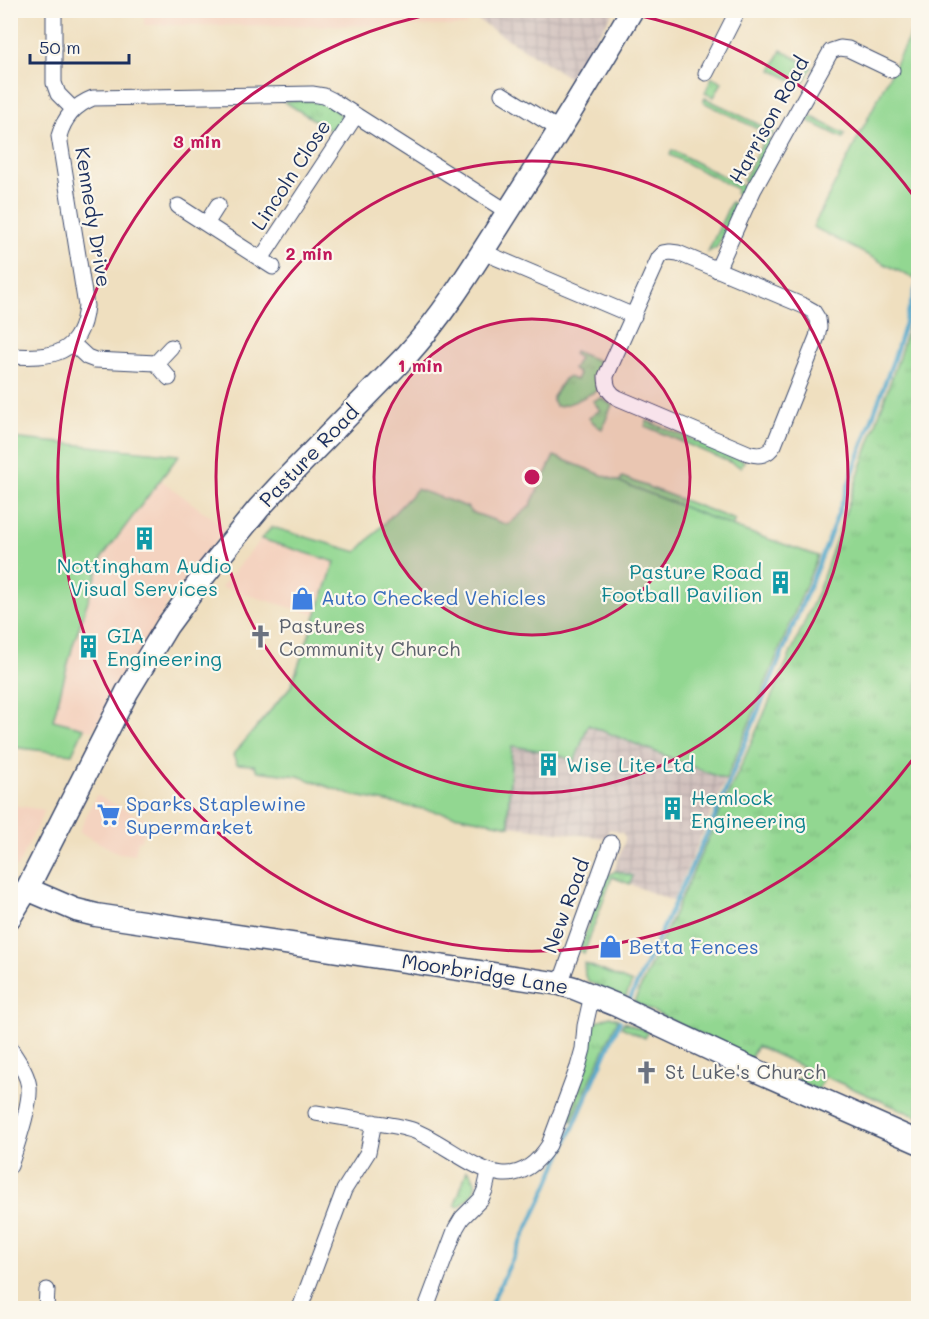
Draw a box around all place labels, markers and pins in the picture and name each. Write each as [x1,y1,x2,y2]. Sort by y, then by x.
centre of rings [522,467,542,487]
building icon: Nottingham Audio Visual Services [131,525,157,551]
place label: Nottingham Audio Visual Services [57,552,231,601]
place label: Pasture Road Football Pavilion [601,558,762,607]
building icon: Pasture Road Football Pavilion [767,570,793,596]
place label: Auto Checked Vehicles [321,584,546,610]
shop icon: Auto Checked Vehicles [290,585,316,611]
place label: Pastures Community Church [279,612,460,661]
place label: GIA Engineering [107,622,222,671]
church icon: Pastures Community Church [248,624,274,650]
building icon: GIA Engineering [76,634,102,660]
place label: Wise Lite Ltd [566,751,694,777]
building icon: Wise Lite Ltd [535,752,561,778]
place label: Hemlock Engineering [691,784,806,833]
place label: Sparks Staplewine Supermarket [126,790,306,839]
building icon: Hemlock Engineering [660,796,686,822]
supermarket icon: Sparks Staplewine Supermarket [95,802,121,828]
place label: Betta Fences [629,933,759,959]
shop icon: Betta Fences [598,934,624,960]
place label: St Luke's Church [665,1058,826,1084]
church icon: St Luke's Church [634,1059,660,1085]

